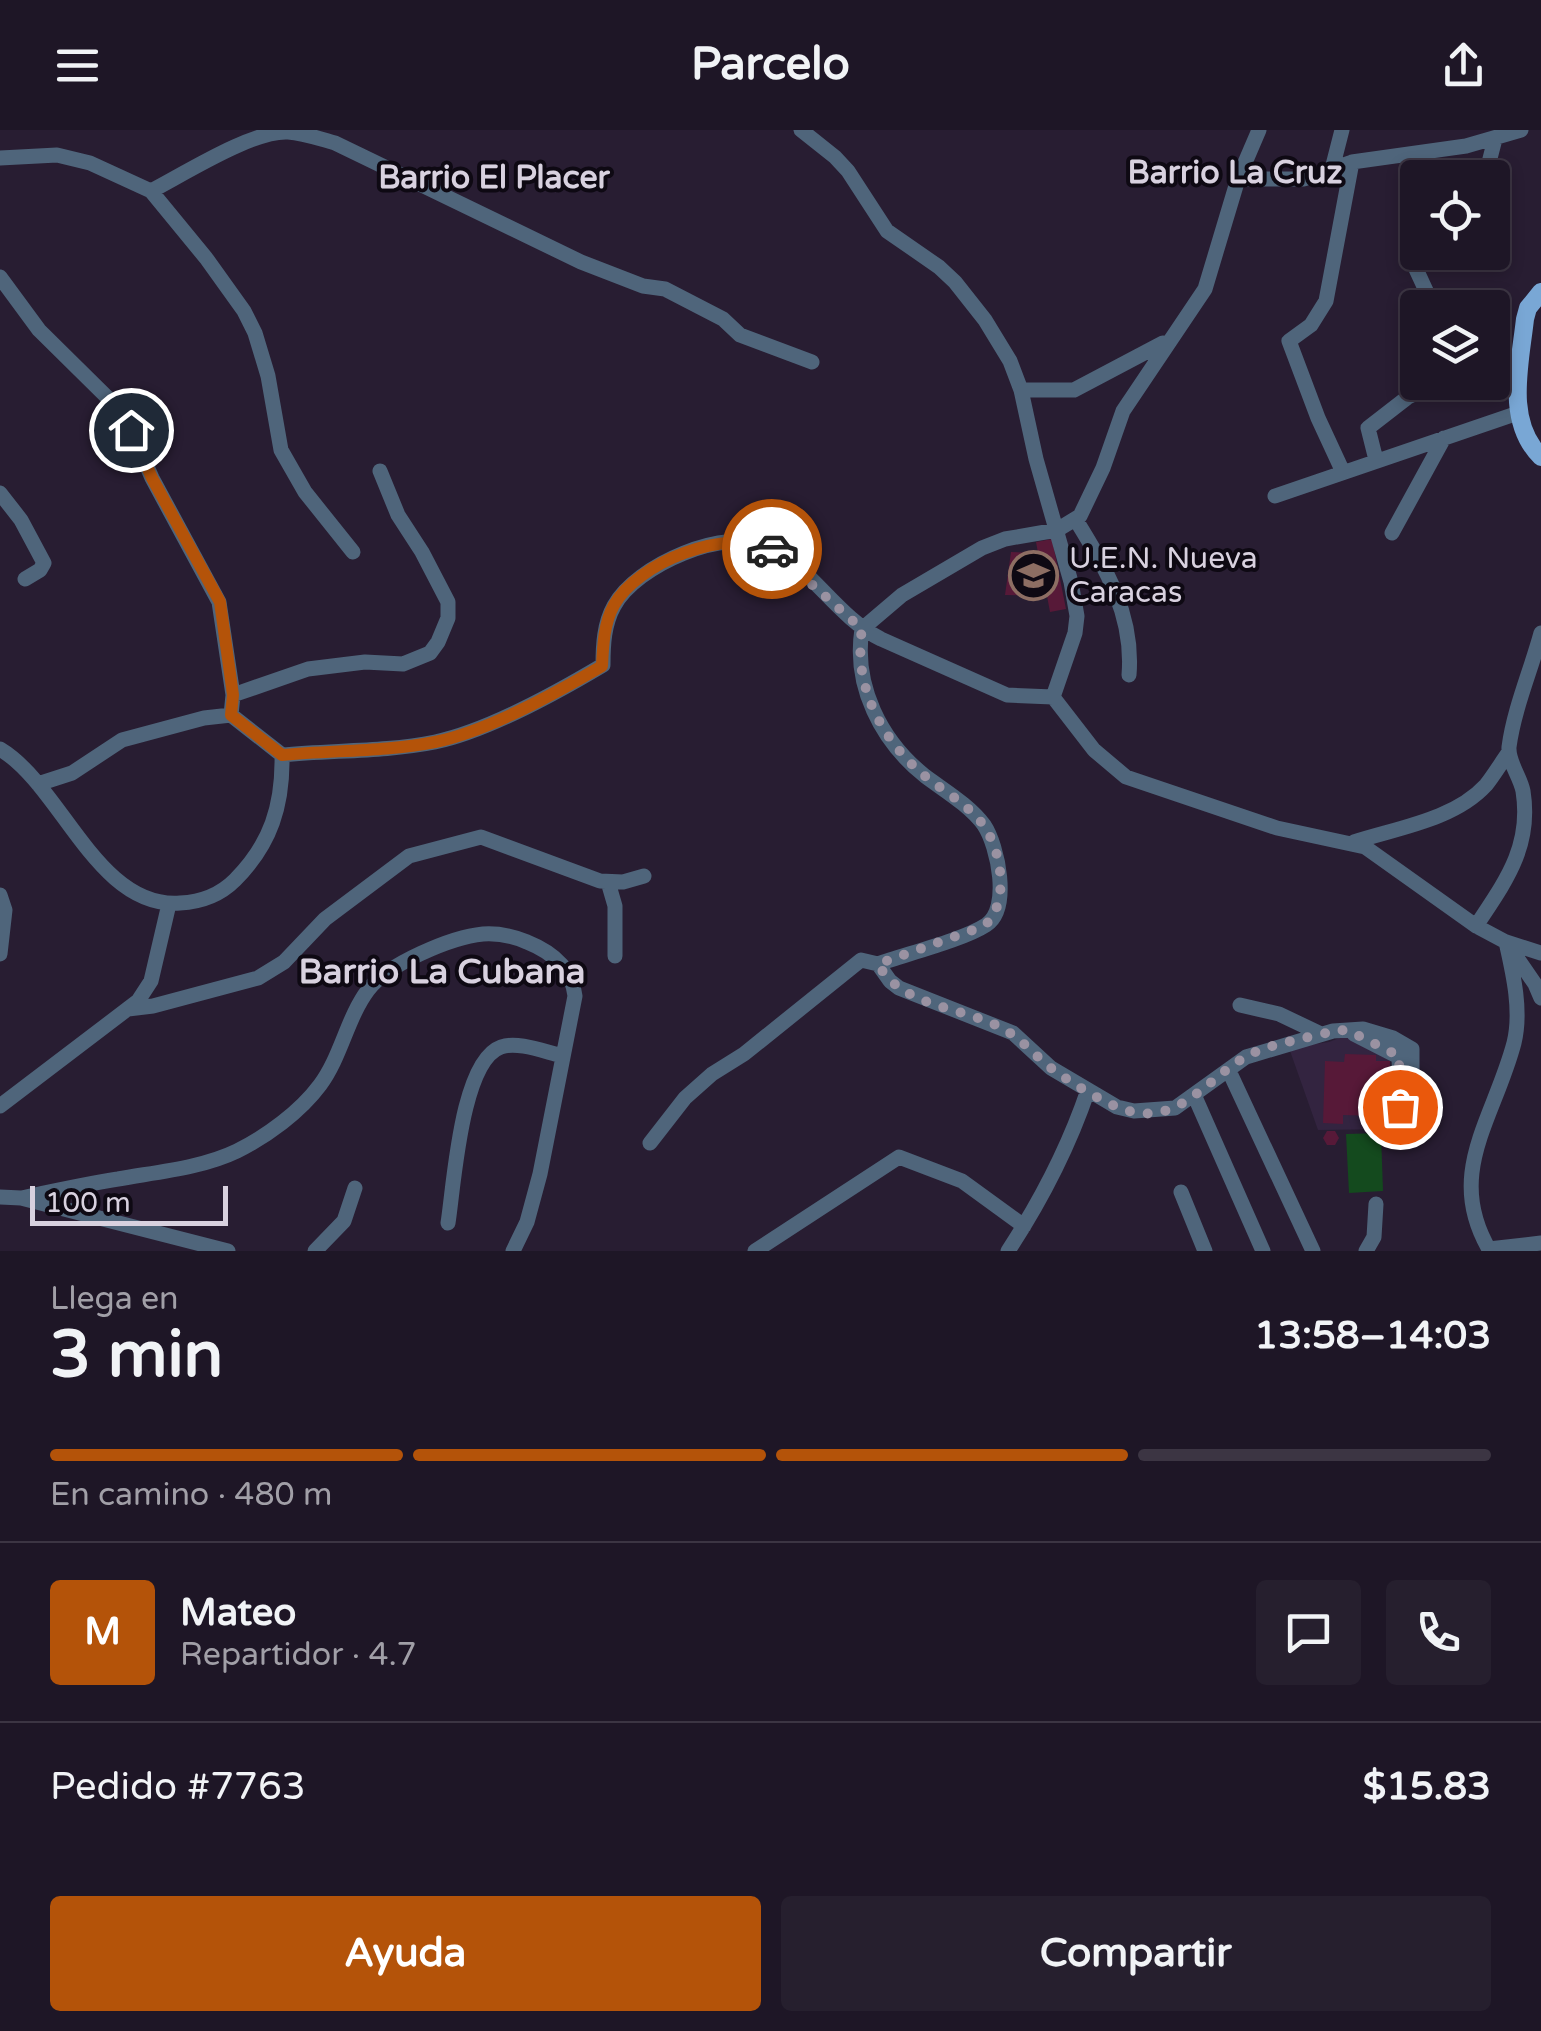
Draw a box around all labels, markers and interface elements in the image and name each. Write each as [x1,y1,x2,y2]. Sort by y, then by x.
icon: menu [50,38,105,93]
text: Parcelo [691,38,850,92]
icon: share [1436,38,1491,93]
district label: Barrio La Cruz [1128,154,1342,192]
district label: Barrio El Placer [378,159,611,197]
map controls [1400,160,1510,400]
button: locate [1400,160,1510,270]
button: layers [1400,290,1510,400]
pin [89,388,174,473]
icon: home [104,403,159,458]
courier [722,499,822,599]
icon: car [745,522,800,577]
place label: U.E.N. Nueva Caracas [1069,540,1258,611]
school or university icon: U.E.N. Nueva Caracas [1008,549,1060,601]
district label: Barrio La Cubana [299,951,585,993]
pin [1358,1065,1443,1150]
icon: bag [1373,1080,1428,1135]
scale bar [30,1181,228,1226]
text: 100 m [45,1186,131,1220]
text: Llega en [50,1280,179,1318]
text: 13:58–14:03 [1254,1313,1491,1359]
text: 3 min [50,1316,223,1395]
text: En camino · 480 m [50,1476,332,1514]
button: chat [1256,1580,1361,1685]
button: phone [1386,1580,1491,1685]
text: Mateo [180,1590,296,1636]
text: M [84,1609,121,1655]
text: Repartidor · 4.7 [180,1636,417,1674]
text: Pedido #7763 [50,1764,306,1810]
text: $15.83 [1363,1764,1491,1810]
button: Ayuda [50,1896,761,2011]
button: Compartir [781,1896,1491,2011]

